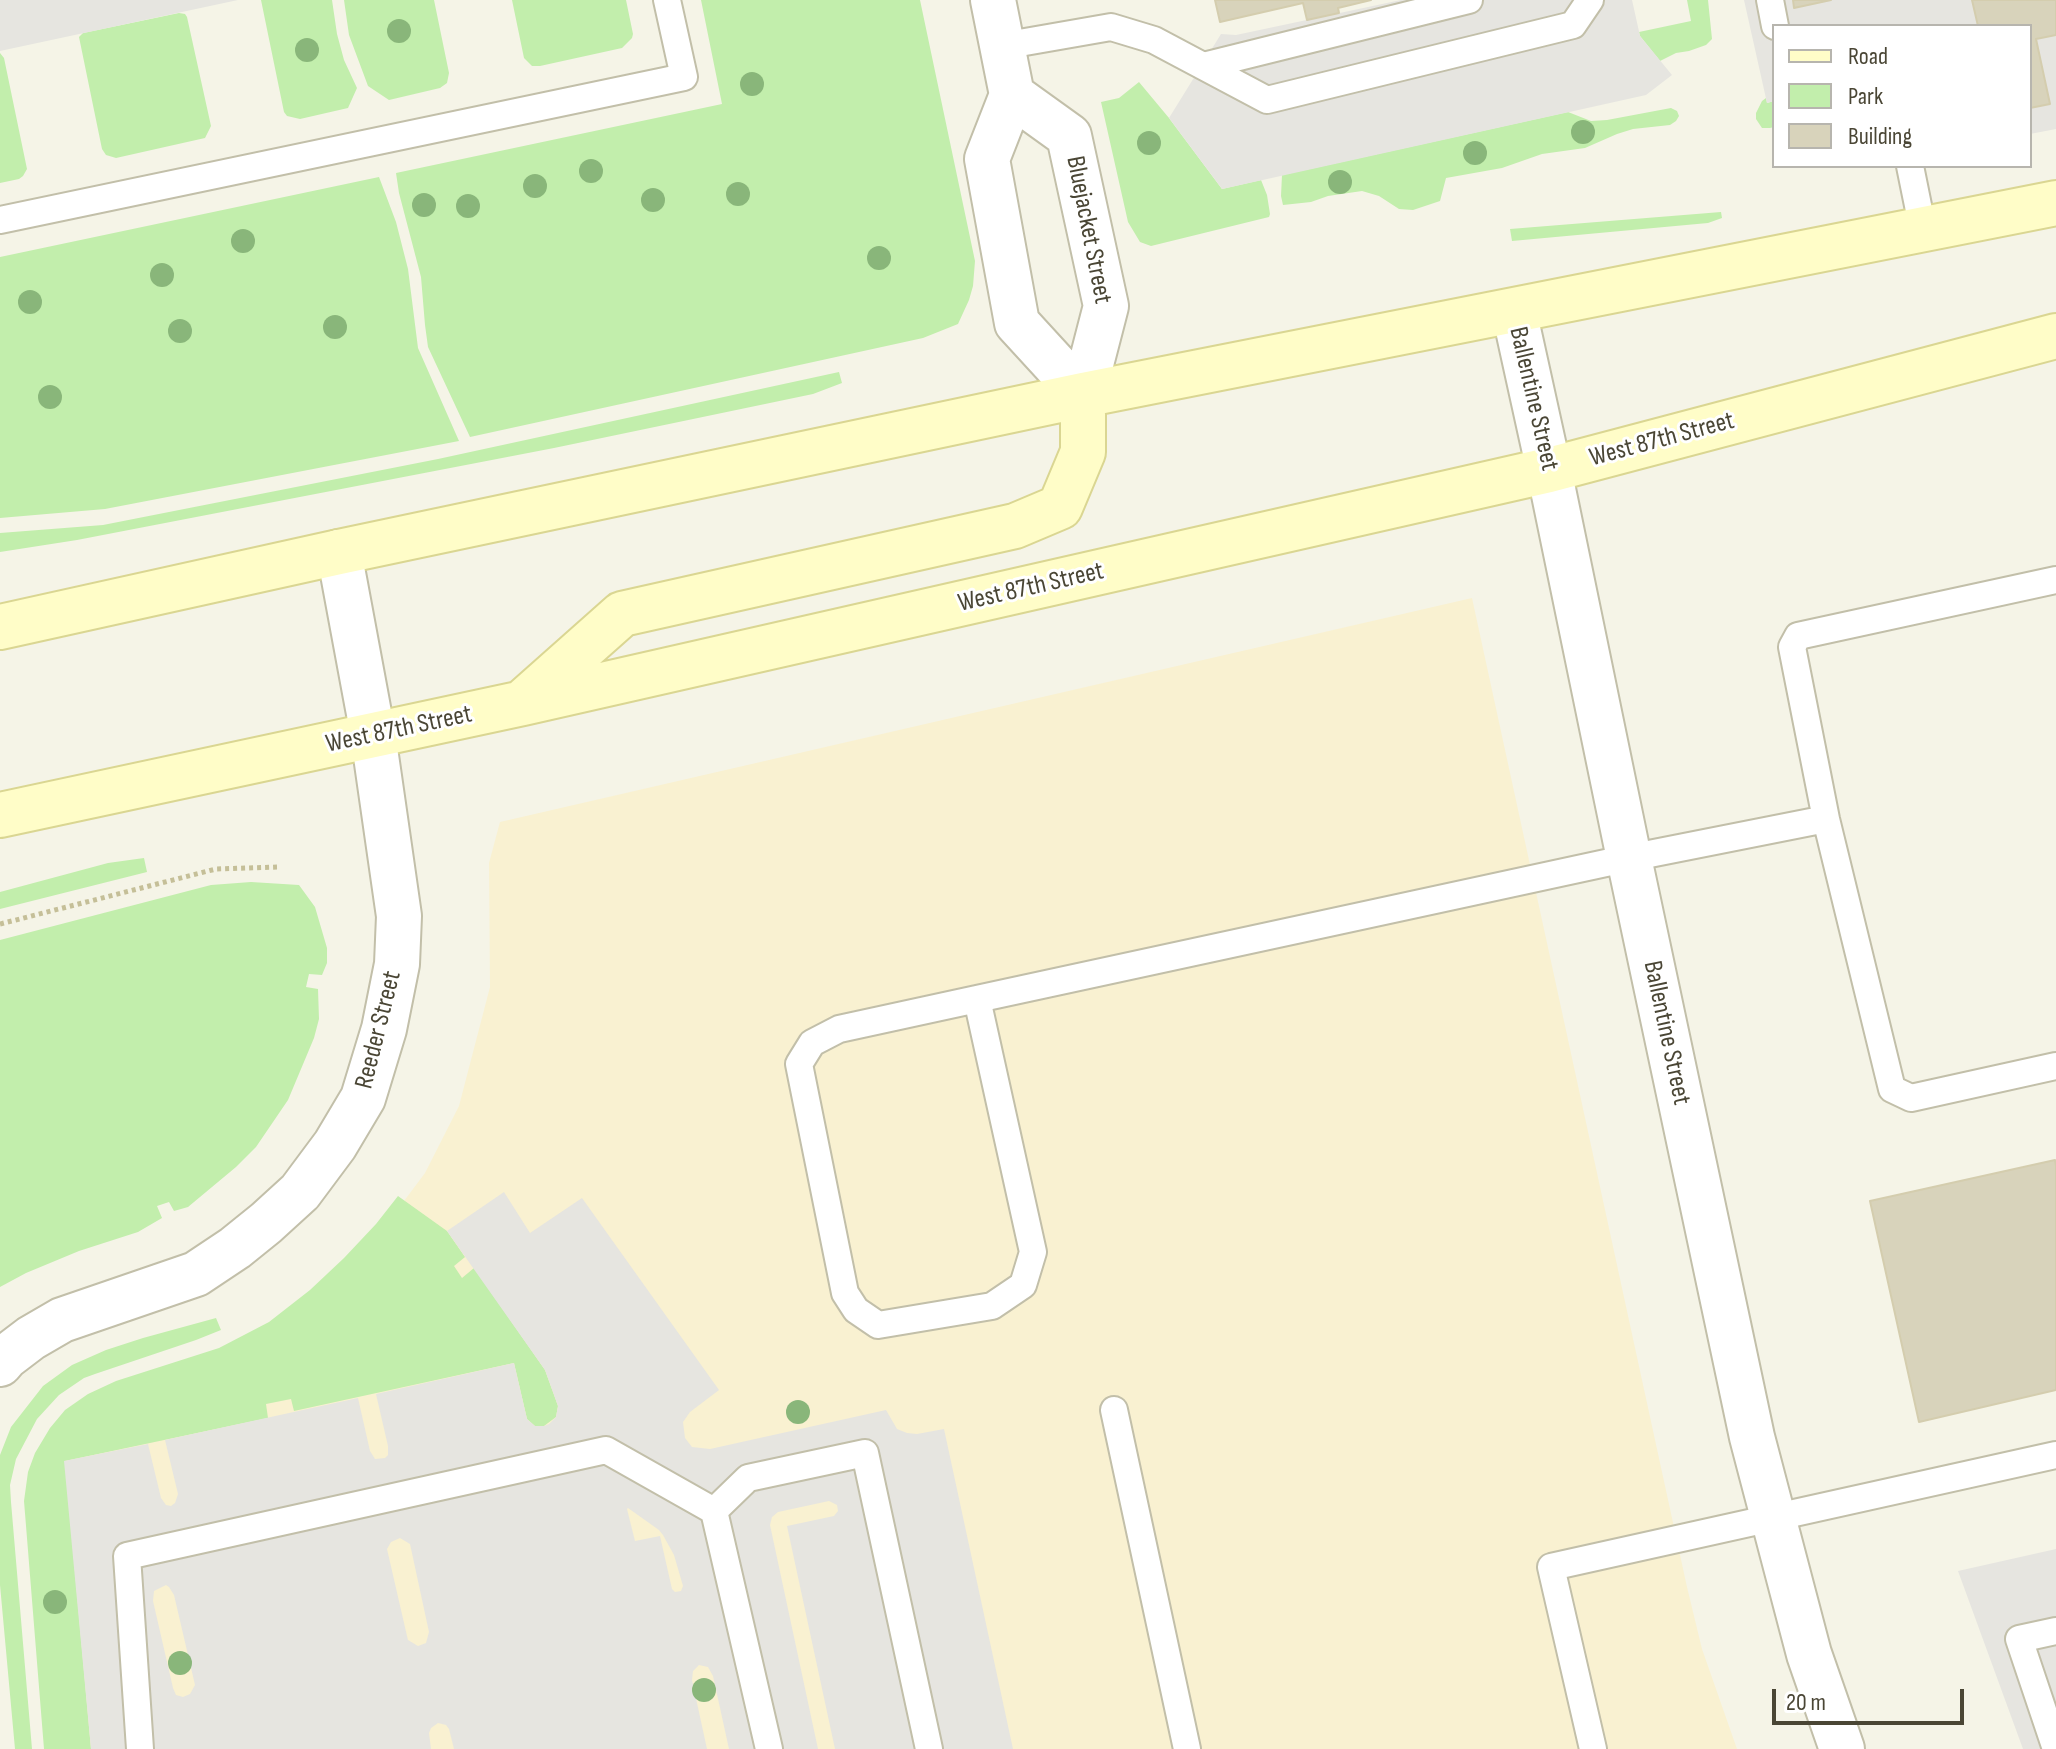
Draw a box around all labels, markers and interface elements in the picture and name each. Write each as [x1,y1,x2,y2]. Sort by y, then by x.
legend [1772,24,2032,168]
text: Road [1848,42,1888,71]
text: Park [1848,82,1883,111]
text: Building [1848,122,1912,151]
street label: Bluejacket Street [1058,154,1118,306]
street label: Ballentine Street [1501,324,1565,474]
street label: West 87th Street [1586,406,1738,474]
street label: West 87th Street [955,556,1107,620]
street label: West 87th Street [323,699,475,761]
street label: Ballentine Street [1636,958,1696,1108]
street label: Reeder Street [349,968,409,1092]
scale bar [1776,1673,1968,1723]
text: 20 m [1786,1688,1826,1717]

